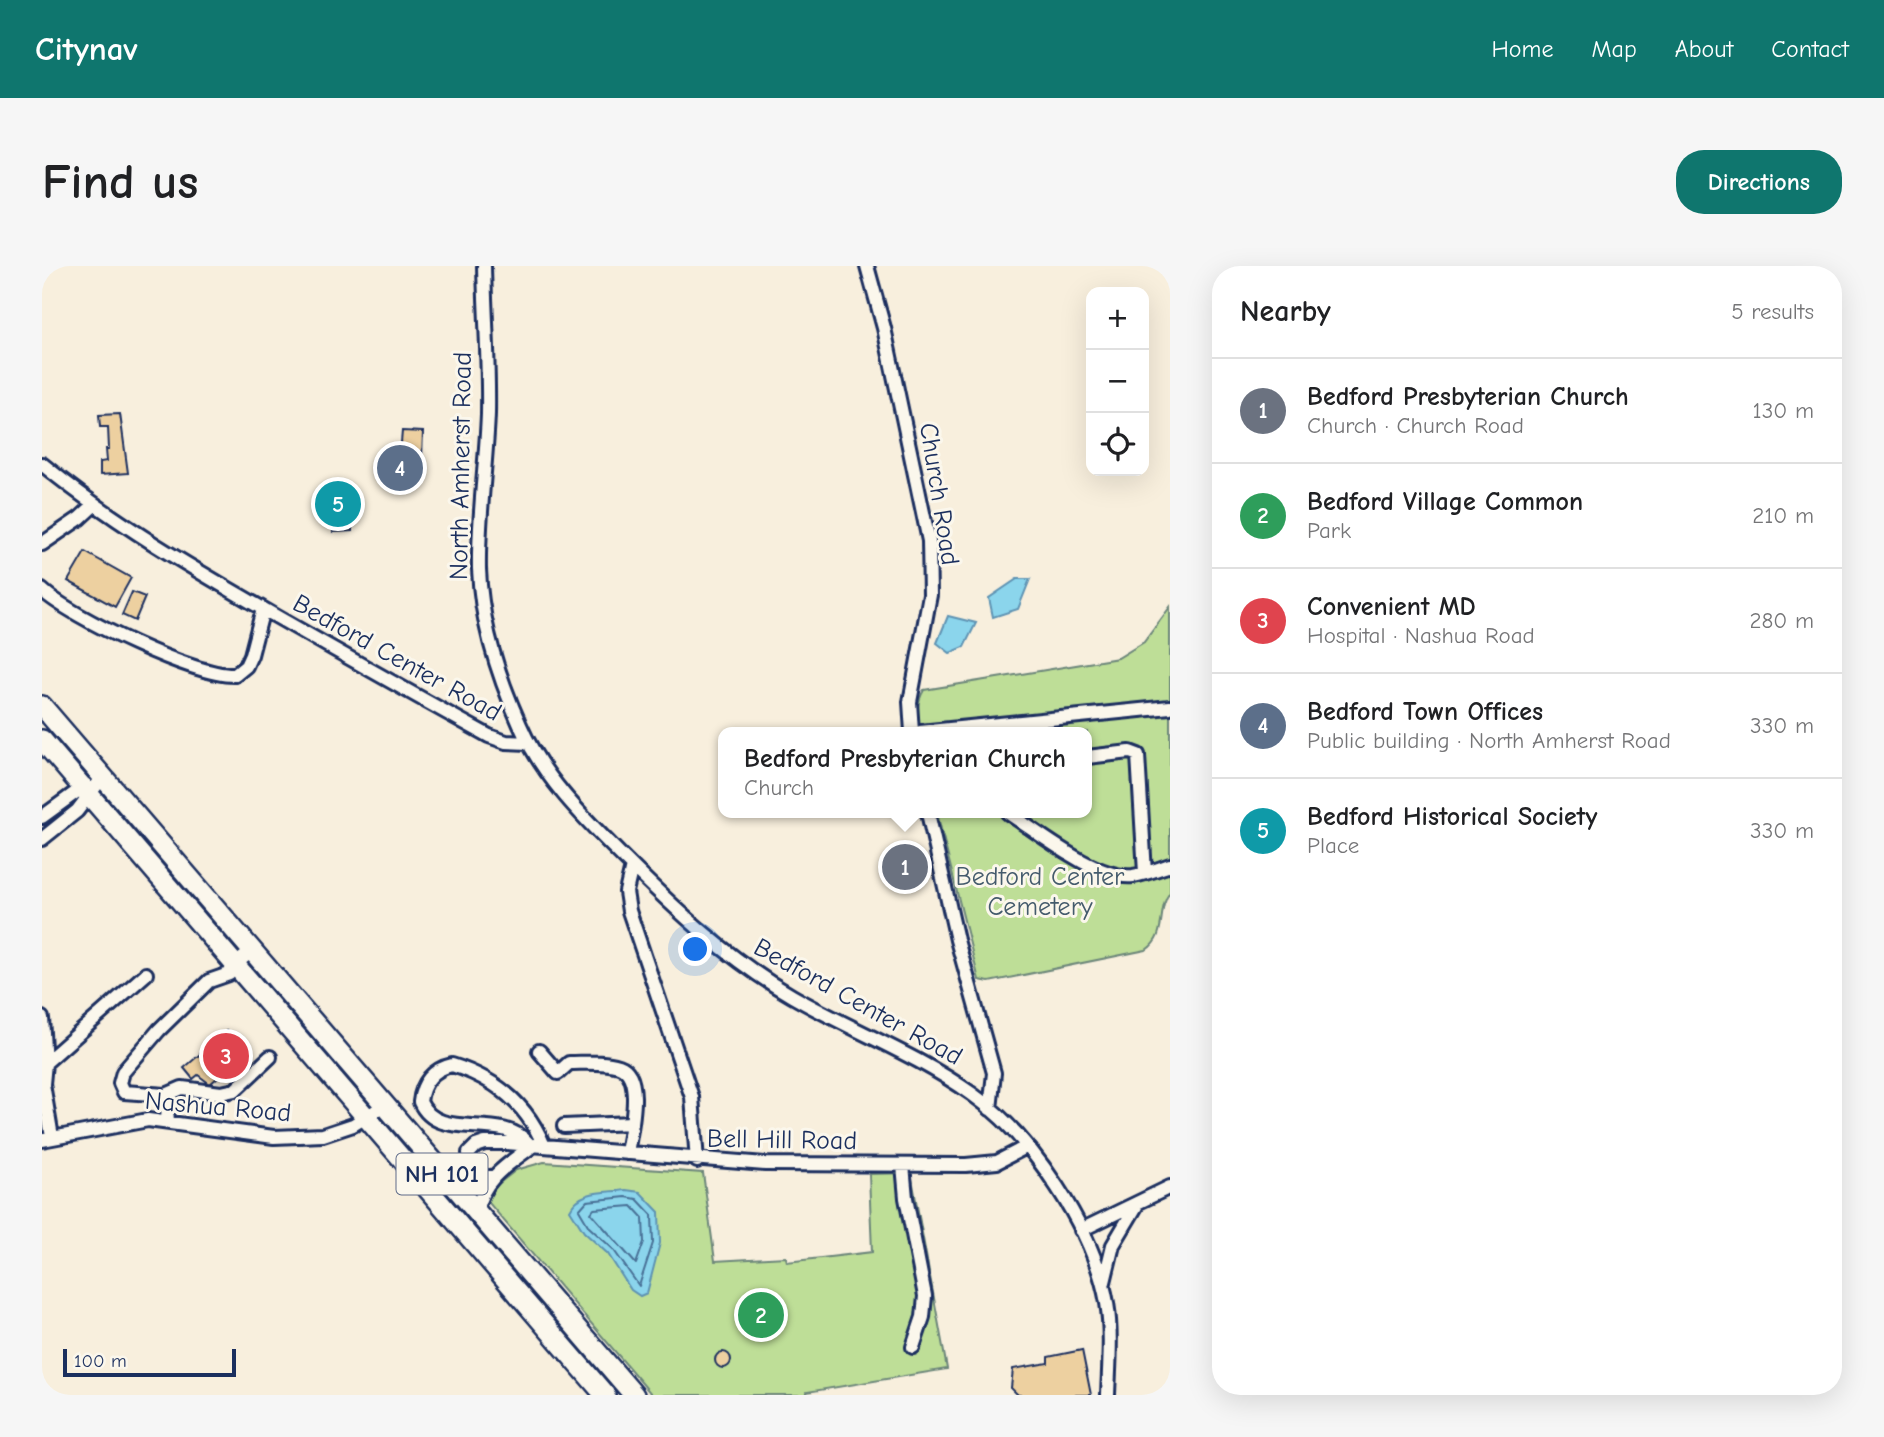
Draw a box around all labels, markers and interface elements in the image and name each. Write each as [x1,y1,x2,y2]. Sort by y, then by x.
text: Citynav [35,30,138,68]
text: Home [1492,35,1553,63]
text: Map [1591,35,1637,63]
text: About [1675,35,1733,63]
text: Contact [1771,35,1849,63]
button: Directions [1676,150,1842,214]
text: Find us [42,154,198,210]
map controls [1086,287,1149,476]
button: + [1086,287,1149,350]
text: Nearby [1240,294,1331,329]
text: 5 results [1731,298,1814,325]
button: − [1086,350,1149,413]
street label: North Amherst Road [444,352,478,580]
text: Bedford Presbyterian Church [1307,382,1629,412]
text: 1 [1258,397,1268,424]
text: 130 m [1753,397,1814,424]
text: Church · Church Road [1307,412,1524,439]
button: locate [1086,413,1149,476]
street label: Church Road [913,421,965,567]
pin: 4 [377,442,423,494]
pin: 5 [315,478,361,530]
text: Bedford Village Common [1307,487,1583,517]
text: 2 [1257,502,1269,529]
text: 210 m [1752,502,1814,529]
text: Park [1307,517,1351,544]
street label: Bedford Center Road [288,588,506,728]
text: Convenient MD [1307,592,1476,622]
text: 3 [1257,607,1269,634]
text: 280 m [1749,607,1814,634]
text: Hospital · Nashua Road [1307,622,1535,649]
text: Bedford Town Offices [1307,697,1543,727]
text: 4 [1258,712,1268,739]
text: 330 m [1750,712,1814,739]
popup [718,727,1092,818]
text: Public building · North Amherst Road [1307,727,1671,754]
text: Bedford Presbyterian Church [744,744,1066,774]
text: Church [744,774,814,801]
text: Bedford Historical Society [1307,802,1597,832]
text: 5 [1257,817,1269,844]
text: 330 m [1750,817,1814,844]
text: Place [1307,832,1359,859]
pin: 1 [882,841,928,893]
park label: Bedford Center Cemetery [956,862,1125,922]
your location [678,932,712,966]
street label: Bedford Center Road [749,932,967,1072]
pin: 3 [203,1030,249,1082]
street label: Nashua Road [144,1086,292,1128]
street label: Bell Hill Road [707,1124,857,1156]
road number: NH 101 [396,1154,488,1194]
pin: 2 [738,1289,784,1341]
scale bar [63,1346,236,1378]
text: 100 m [74,1350,127,1372]

